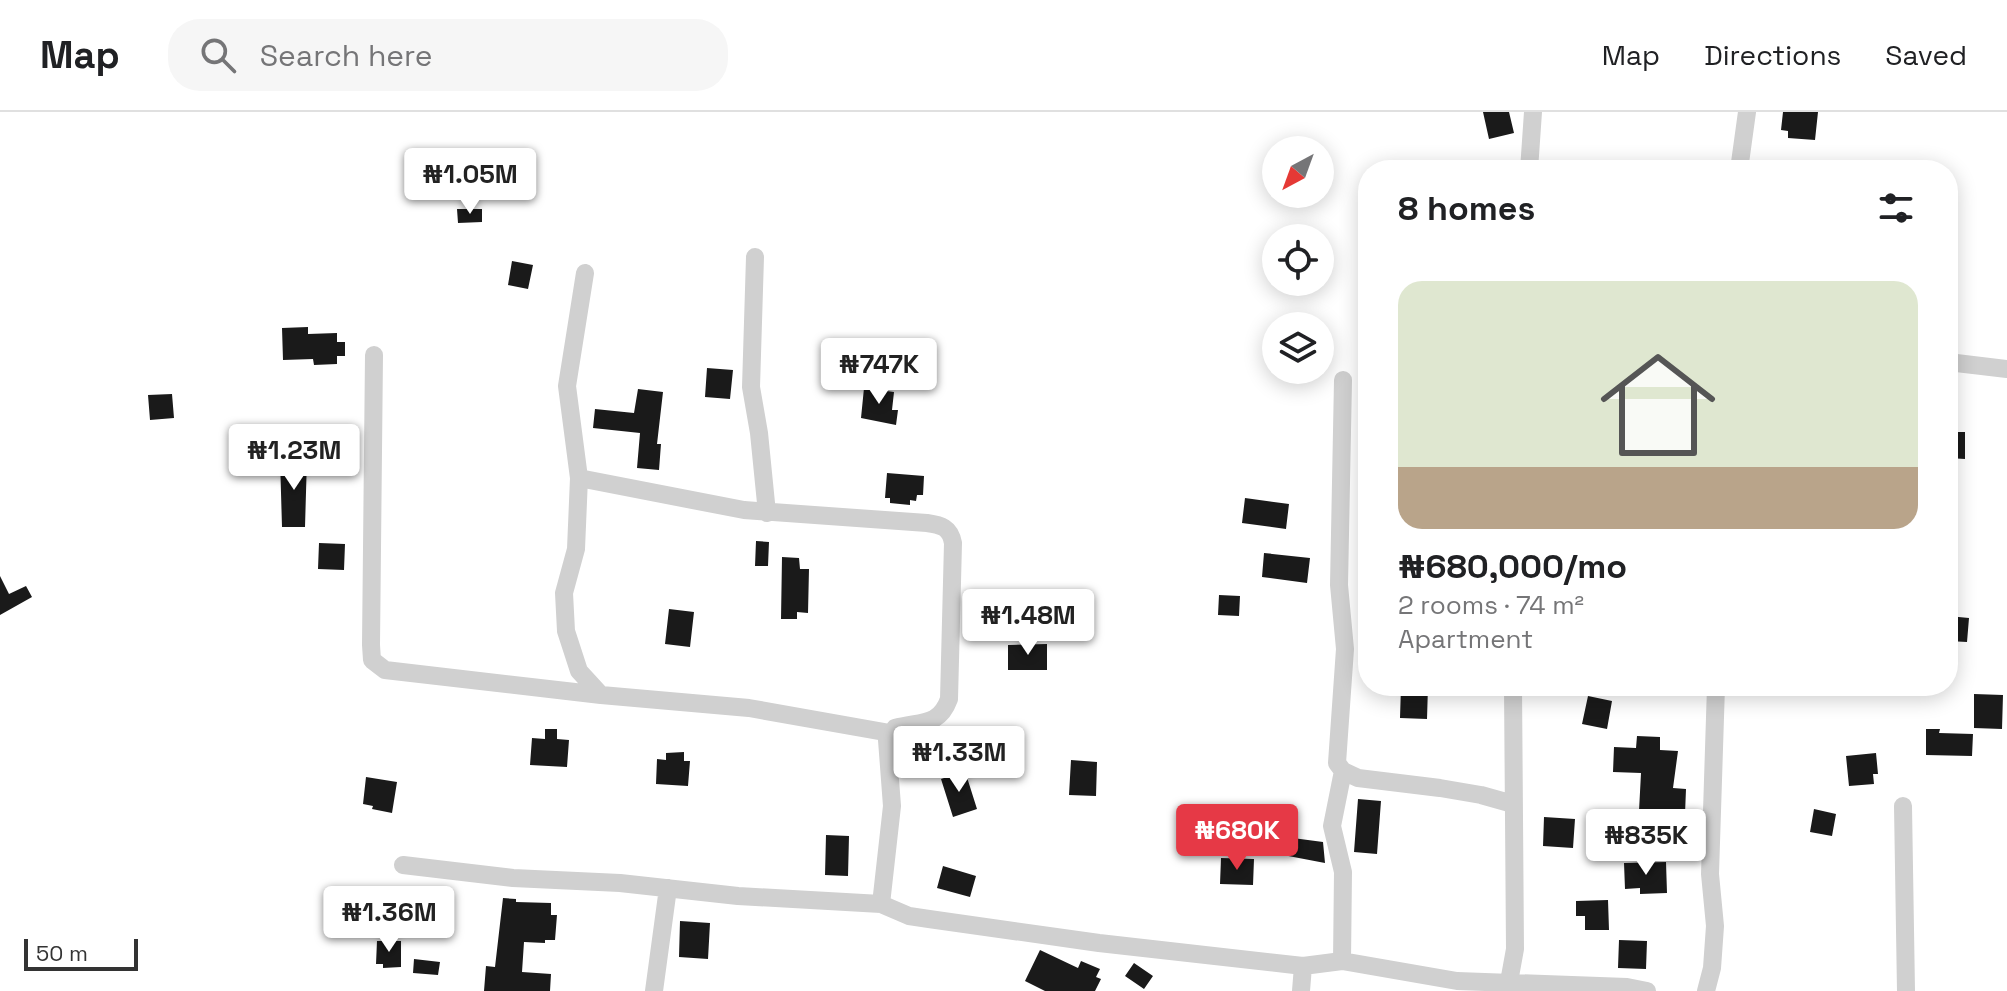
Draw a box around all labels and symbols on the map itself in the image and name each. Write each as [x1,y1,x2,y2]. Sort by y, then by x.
north arrow [1262,136,1334,208]
pin: ₦1.05M [405,148,535,216]
pin: ₦747K [823,338,935,406]
pin: ₦1.23M [229,424,359,492]
pin: ₦1.48M [963,589,1093,657]
pin: ₦1.33M [894,726,1024,794]
pin: ₦680K [1181,804,1293,872]
pin: ₦835K [1590,809,1702,877]
pin: ₦1.36M [324,886,454,954]
scale bar [24,935,138,971]

